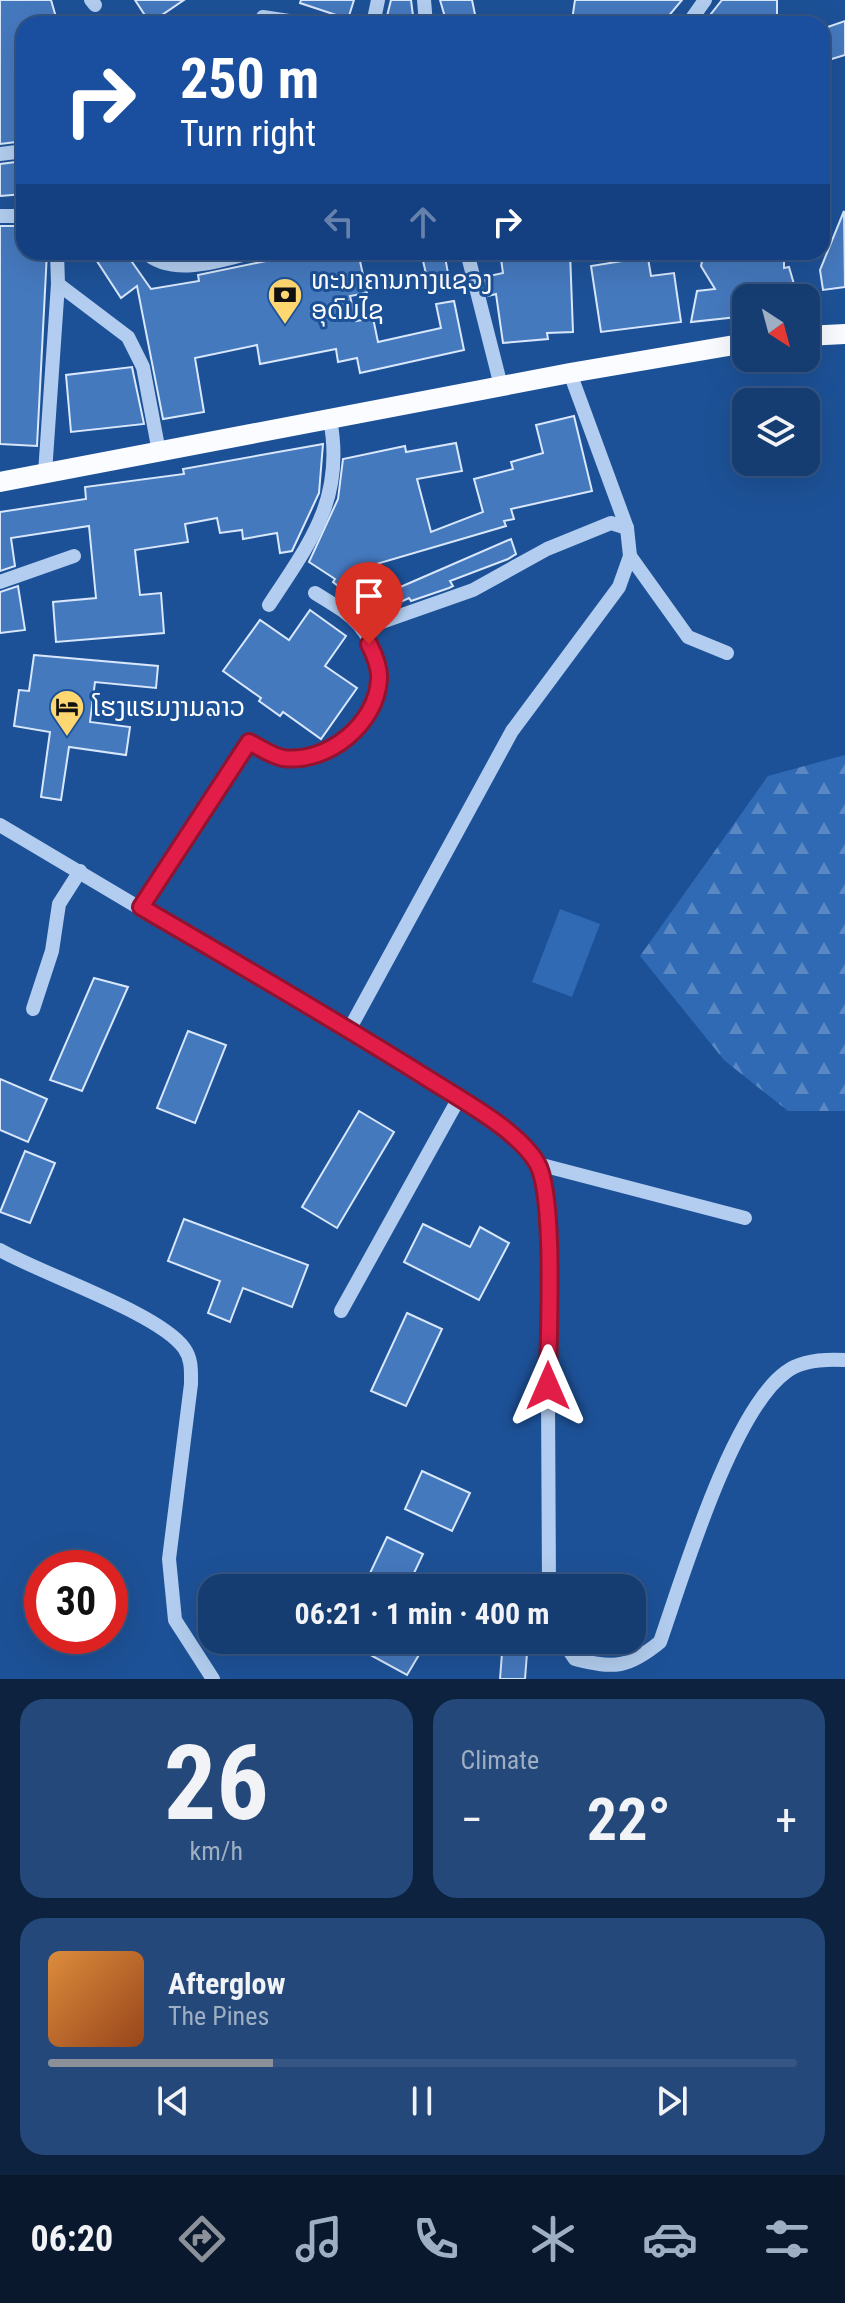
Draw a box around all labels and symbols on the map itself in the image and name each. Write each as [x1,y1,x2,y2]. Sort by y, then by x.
place label: ທະນາຄານກາງແຊວງ ອຸດົມໄຊ [311,265,492,327]
bank icon: ທະນາຄານກາງແຊວງ ອຸດົມໄຊ [266,276,304,326]
north arrow [732,284,820,372]
pin [335,562,403,644]
hotel icon: ໂຮງແຮມງາມລາວ [48,688,86,738]
place label: ໂຮງແຮມງາມລາວ [92,692,245,722]
position arrow [506,1344,590,1428]
speed limit sign: 30 [24,1550,128,1654]

